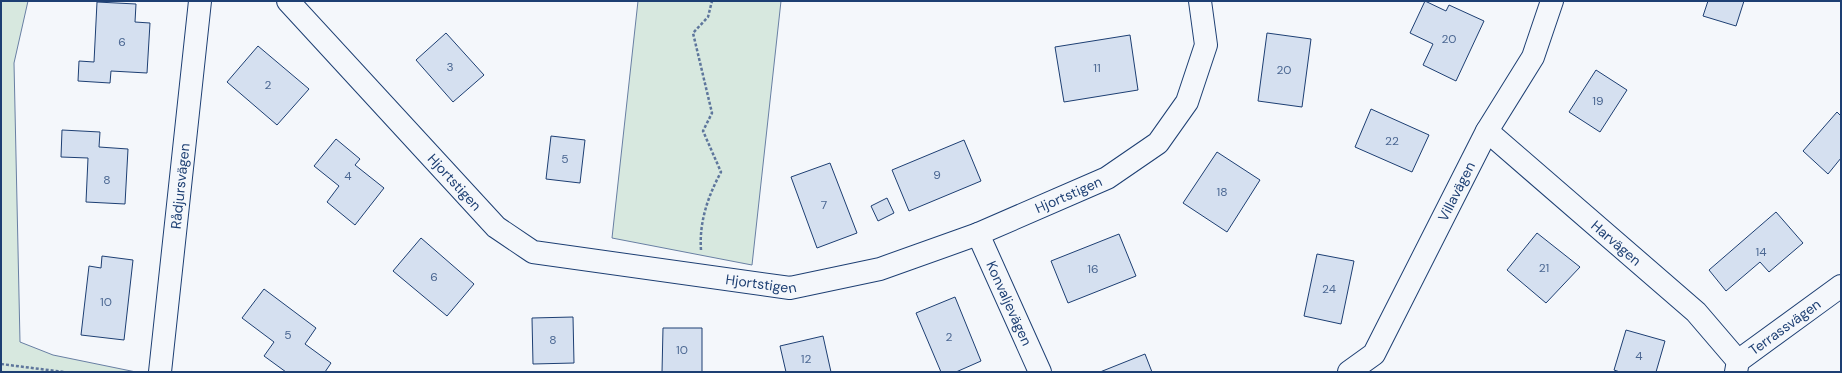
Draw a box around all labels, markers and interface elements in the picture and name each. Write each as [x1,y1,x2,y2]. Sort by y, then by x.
house number: 20 [1441,31,1457,47]
house number: 6 [118,34,126,50]
house number: 3 [446,59,454,75]
house number: 11 [1093,60,1101,76]
house number: 20 [1276,62,1292,78]
house number: 2 [265,77,272,93]
house number: 19 [1592,93,1604,109]
house number: 22 [1385,133,1399,149]
street label: Rådjursvägen [166,142,194,230]
street label: Hjortstigen [424,150,485,214]
house number: 5 [561,151,569,167]
street label: Villavägen [1434,159,1479,224]
house number: 9 [933,167,941,183]
house number: 4 [344,168,352,184]
house number: 8 [103,172,111,188]
street label: Hjortstigen [1032,172,1105,217]
house number: 18 [1216,184,1228,200]
house number: 7 [821,197,827,213]
street label: Harvägen [1587,216,1645,270]
house number: 14 [1755,244,1767,260]
street label: Konvaljevägen [982,258,1036,349]
house number: 21 [1539,260,1549,276]
house number: 16 [1087,261,1099,277]
house number: 6 [430,269,438,285]
street label: Hjortstigen [725,270,798,297]
house number: 24 [1322,281,1336,297]
house number: 10 [100,294,112,310]
street label: Terrassvägen [1745,295,1824,359]
house number: 5 [284,327,292,343]
house number: 2 [946,329,953,345]
house number: 8 [549,332,557,348]
house number: 10 [676,342,688,358]
house number: 4 [1635,348,1643,364]
house number: 12 [801,351,811,367]

